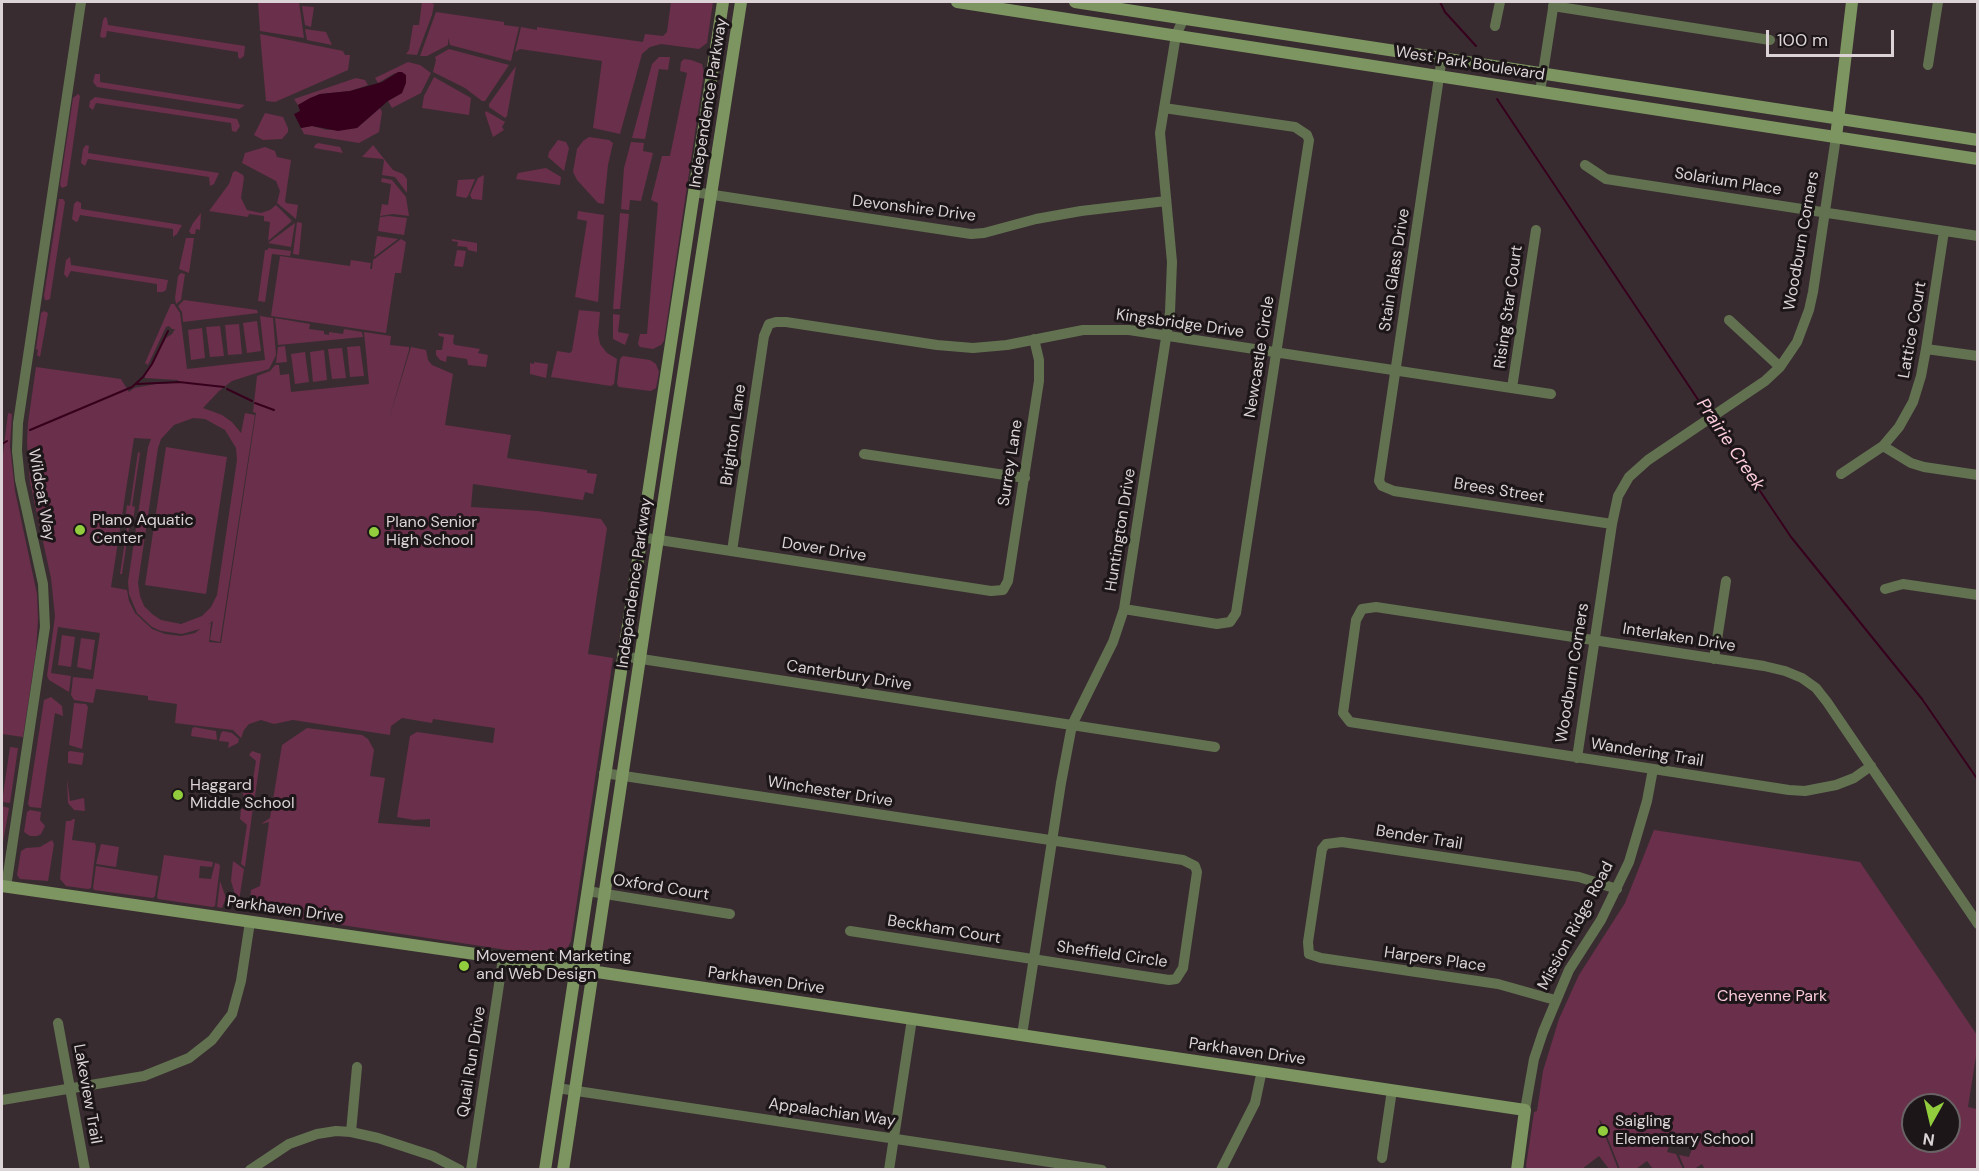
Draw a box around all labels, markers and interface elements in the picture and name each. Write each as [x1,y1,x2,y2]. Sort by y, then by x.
street label: Independence Parkway [686,17,732,189]
scale bar [1769,18,1896,56]
text: 100 m [1777,28,1828,52]
street label: West Park Boulevard [1394,43,1546,85]
street label: Solarium Place [1673,164,1783,200]
street label: Woodburn Corners [1780,170,1824,312]
street label: Devonshire Drive [851,192,977,226]
street label: Stain Glass Drive [1376,207,1414,333]
street label: Rising Star Court [1491,244,1527,370]
street label: Lattice Court [1895,280,1931,380]
street label: Newcastle Circle [1241,295,1279,419]
street label: Kingsbridge Drive [1115,306,1245,342]
street label: Brighton Lane [717,383,751,487]
water label: Prairie Creek [1691,395,1769,495]
street label: Surrey Lane [995,418,1027,508]
street label: Wildcat Way [23,447,59,543]
street label: Huntington Drive [1102,467,1140,593]
street label: Brees Street [1453,474,1545,508]
street label: Independence Parkway [614,496,656,670]
place label: Plano Aquatic Center [92,511,194,549]
place label: Plano Senior High School [386,513,477,551]
marker: Plano Aquatic Center [73,523,87,537]
marker: Plano Senior High School [367,525,381,539]
street label: Dover Drive [780,534,868,566]
street label: Woodburn Corners [1552,602,1594,744]
street label: Interlaken Drive [1621,620,1737,656]
street label: Canterbury Drive [785,657,913,695]
street label: Wandering Trail [1589,735,1705,771]
street label: Winchester Drive [766,773,894,811]
place label: Haggard Middle School [190,776,294,814]
marker: Haggard Middle School [171,788,185,802]
street label: Bender Trail [1374,822,1464,854]
street label: Mission Ridge Road [1534,858,1618,994]
street label: Oxford Court [612,871,710,905]
street label: Parkhaven Drive [225,892,345,928]
street label: Beckham Court [886,912,1002,948]
street label: Sheffield Circle [1055,938,1169,972]
street label: Harpers Place [1383,943,1487,977]
place label: Movement Marketing and Web Design [476,947,631,985]
marker: Movement Marketing and Web Design [457,959,471,973]
street label: Parkhaven Drive [706,963,826,999]
park label: Cheyenne Park [1717,987,1827,1007]
street label: Quail Run Drive [454,1005,490,1119]
street label: Parkhaven Drive [1187,1034,1307,1070]
street label: Lakeview Trail [69,1043,105,1145]
north arrow [1901,1093,1961,1153]
street label: Appalachian Way [767,1095,897,1131]
place label: Saigling Elementary School [1615,1112,1753,1150]
marker: Saigling Elementary School [1596,1124,1610,1138]
text: N [1921,1128,1936,1151]

